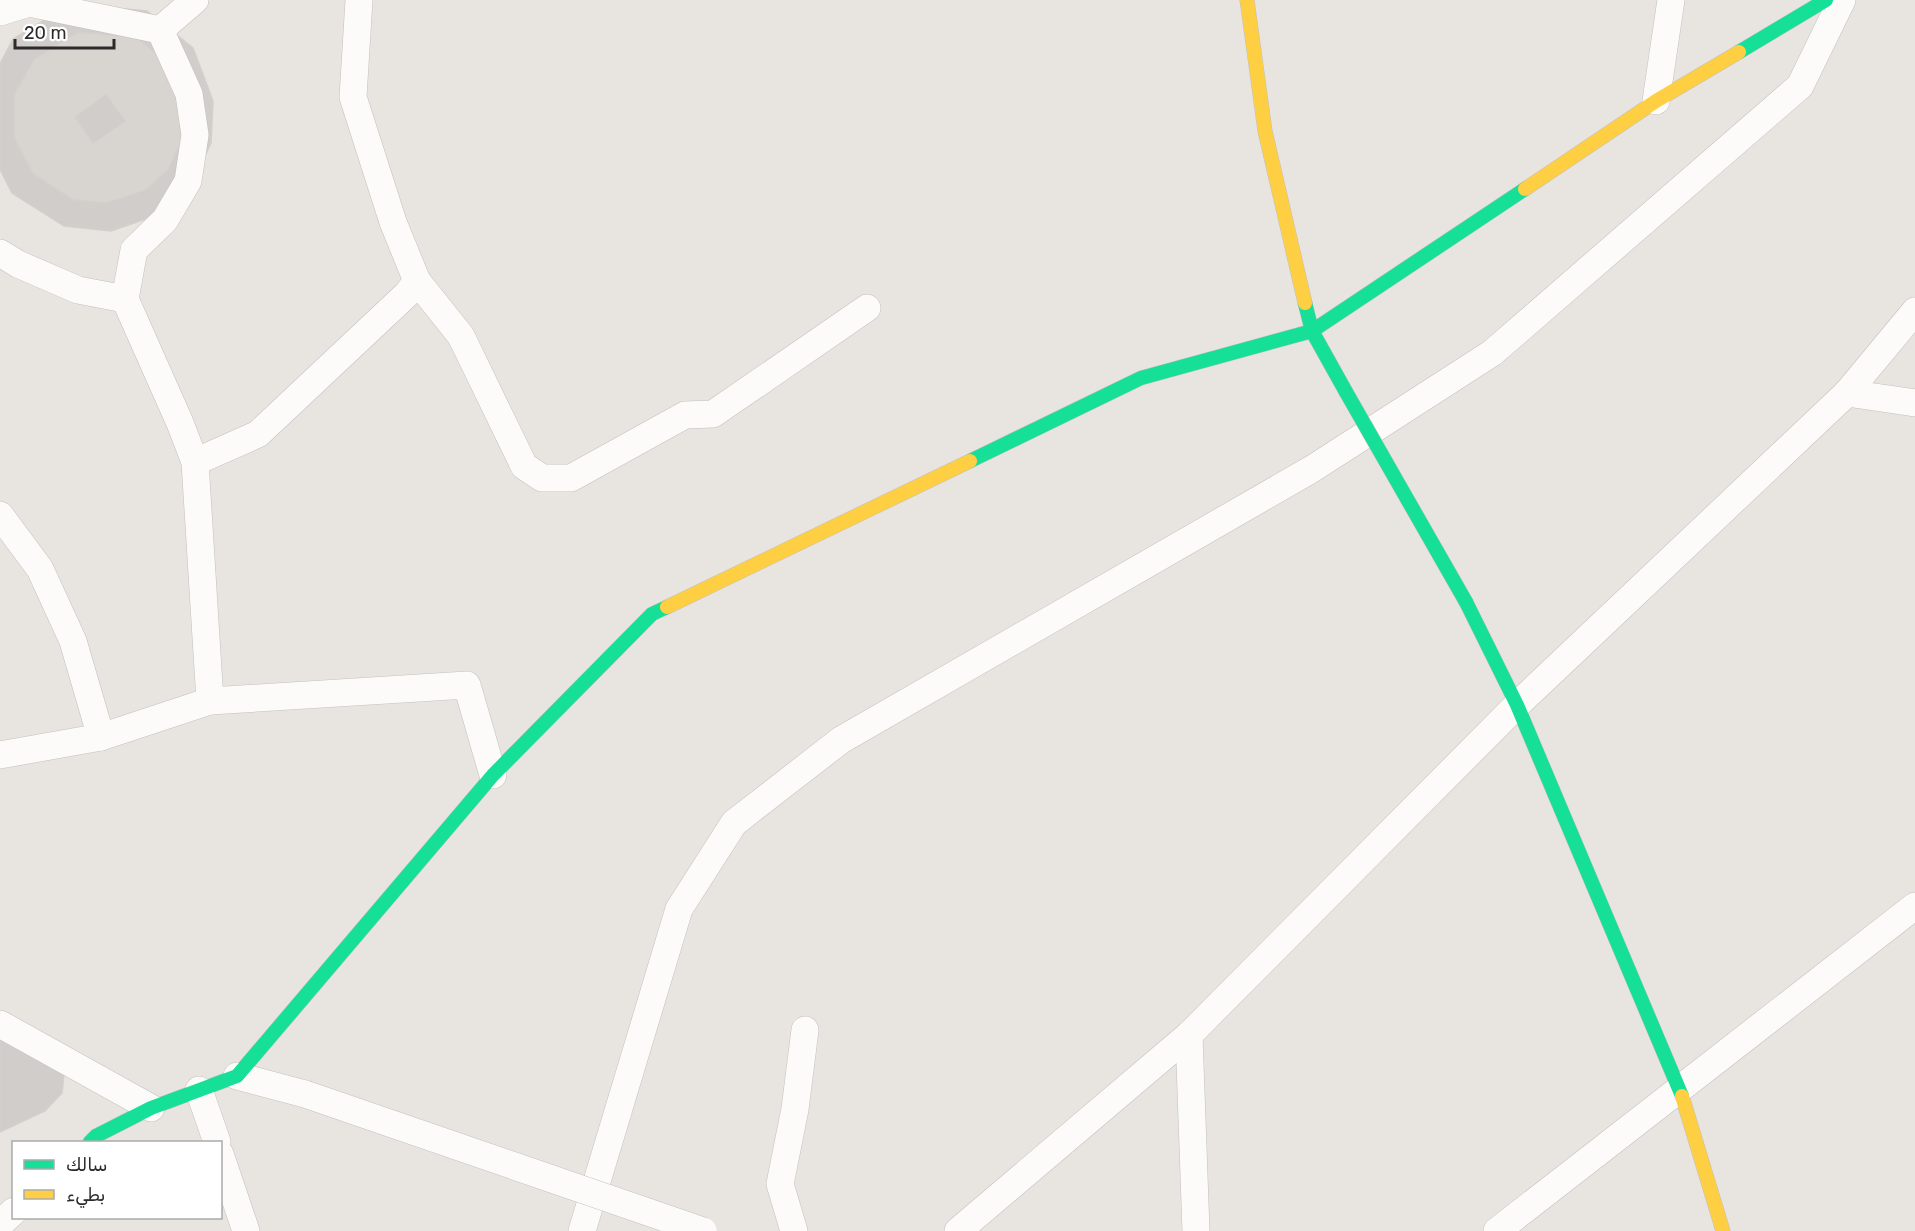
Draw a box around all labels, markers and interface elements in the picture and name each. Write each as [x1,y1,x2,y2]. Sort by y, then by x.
scale bar [15,12,114,50]
text: 20 m [24,22,66,44]
legend [12,1141,222,1219]
text: سالك [66,1154,107,1176]
text: بطيء [66,1184,105,1208]

